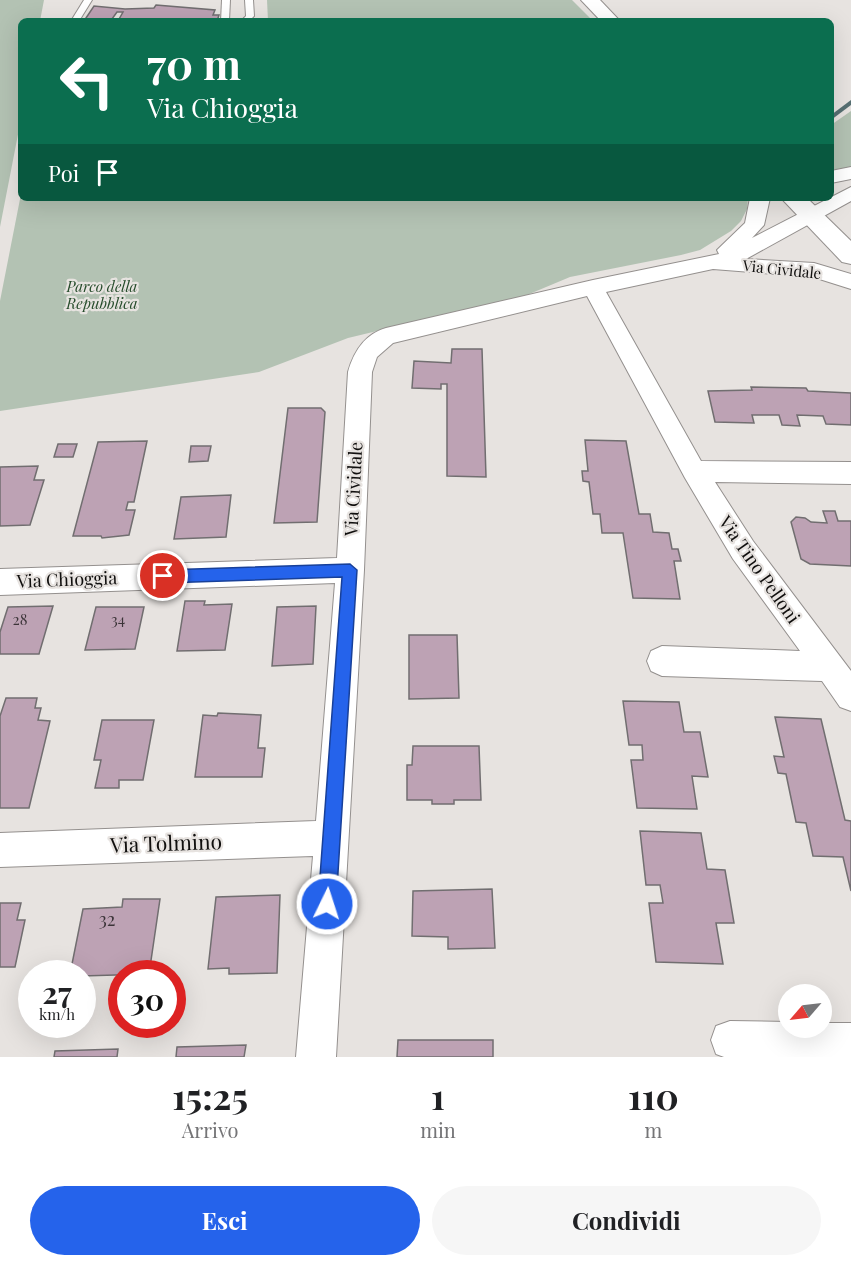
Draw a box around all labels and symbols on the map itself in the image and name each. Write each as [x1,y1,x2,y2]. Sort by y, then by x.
street label: Via Cividale [741,255,822,283]
park label: Parco della Repubblica [65,276,138,313]
street label: Via Cividale [338,441,367,538]
street label: Via Tino Pelloni [713,510,806,628]
pin [137,550,188,601]
street label: Via Chioggia [15,565,118,593]
house number: 28 [13,609,28,629]
house number: 34 [111,609,125,629]
street label: Via Tolmino [108,826,222,858]
position arrow [295,872,359,936]
house number: 32 [99,907,115,931]
speed limit sign: 30 [108,960,186,1038]
north arrow [778,984,832,1038]

